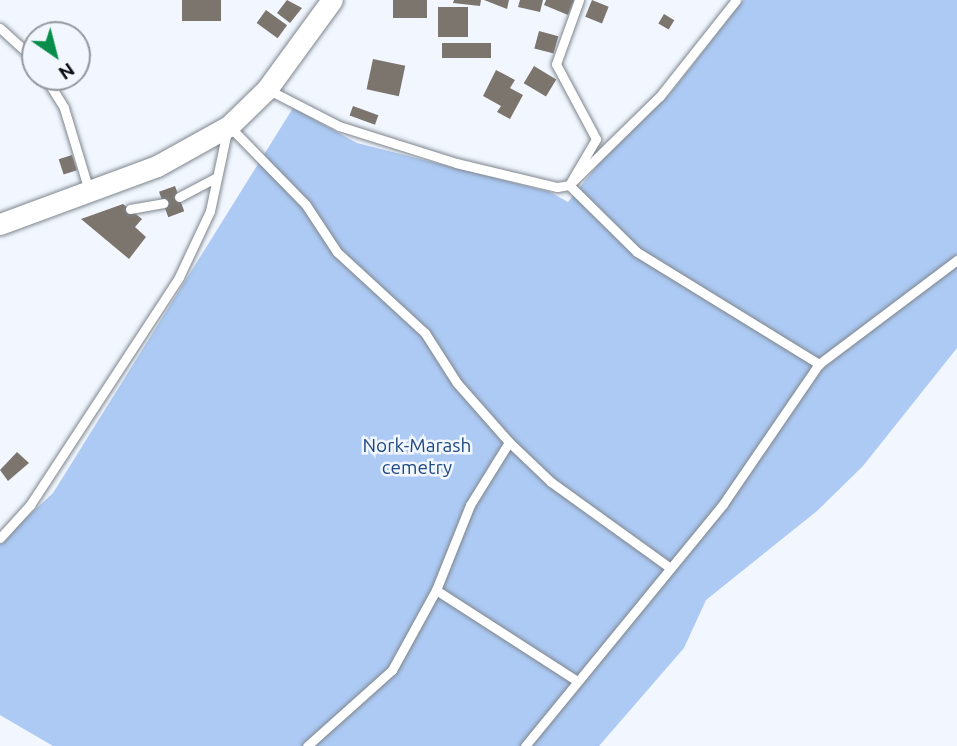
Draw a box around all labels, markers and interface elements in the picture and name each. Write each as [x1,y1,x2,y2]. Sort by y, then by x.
north arrow [21,21,91,91]
text: N [55,58,79,85]
park label: Nork-Marash cemetry [363,435,471,479]

